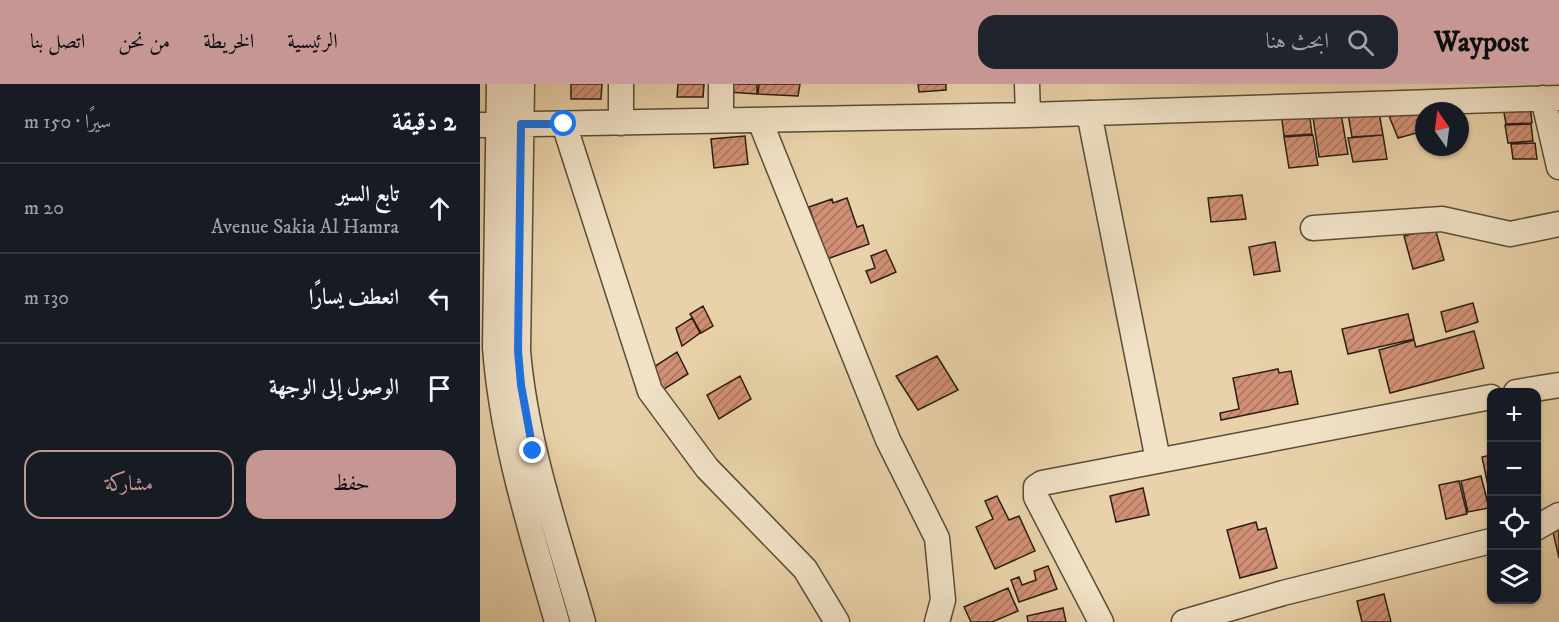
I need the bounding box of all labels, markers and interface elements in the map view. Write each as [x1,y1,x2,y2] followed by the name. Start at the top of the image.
[978,15,1398,69] search box
[1434,25,1529,60] text: Waypost
[1344,26,1377,59] icon: search
[1266,28,1329,55] text: ابحث هنا
[30,29,85,55] text: اتصل بنا
[118,29,170,55] text: من نحن
[203,29,254,55] text: الخريطة
[287,29,338,55] text: الرئيسية
[1415,102,1469,156] north arrow
[392,106,456,139] text: 2 دقيقة
[24,110,111,135] text: سيرًا · 150 m
[550,110,576,136] route start
[337,181,399,208] text: تابع السير
[423,192,456,225] icon: ahead
[24,196,64,221] text: 20 m
[211,215,399,240] text: Avenue Sakia Al Hamra
[423,282,456,315] icon: left
[309,284,399,311] text: انعطف يسارًا
[24,286,69,311] text: 130 m
[423,372,456,405] icon: arrive
[269,374,399,401] text: الوصول إلى الوجهة
[1487,388,1541,604] map controls
[1487,388,1541,442] button: +
[519,437,545,463] route end
[1487,442,1541,496] button: −
[24,450,234,519] button: مشاركة
[246,450,456,519] button: حفظ
[1487,496,1541,550] button: locate
[1487,550,1541,604] button: layers

